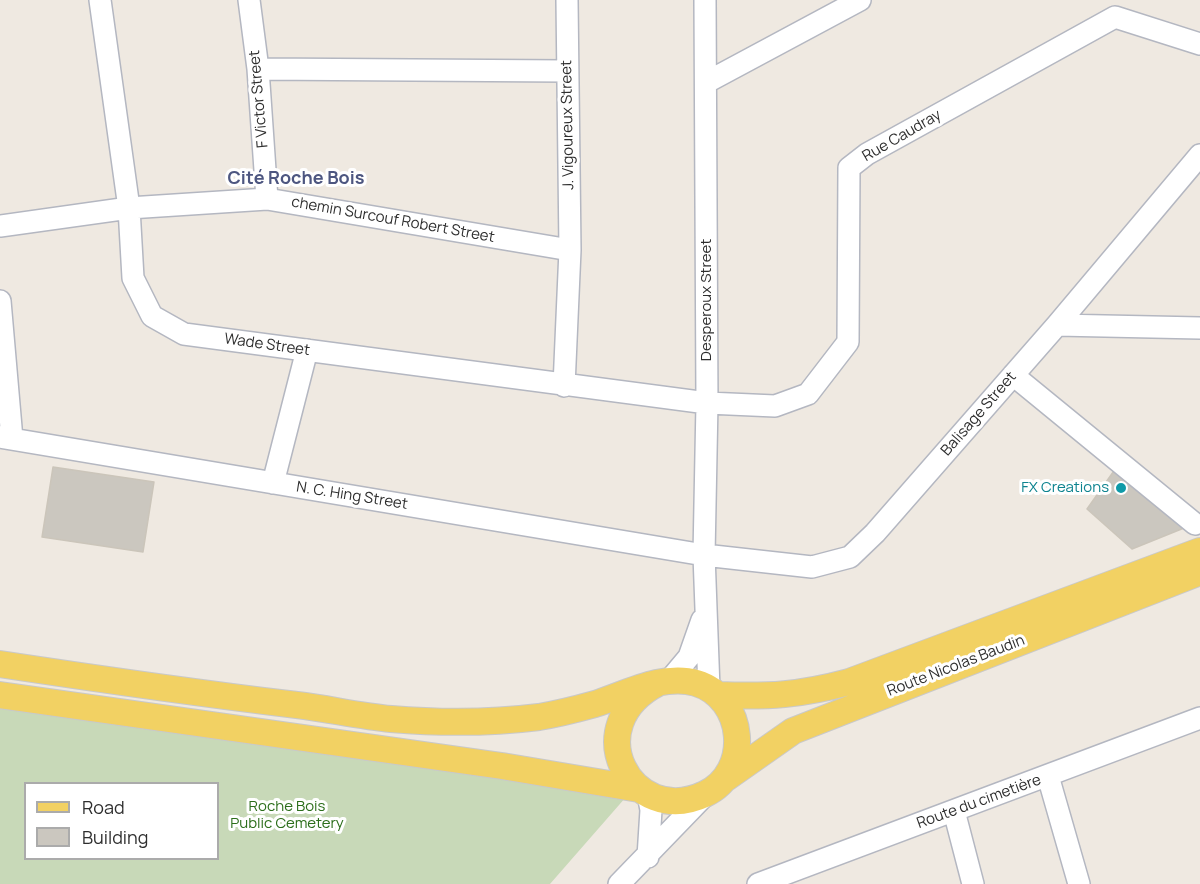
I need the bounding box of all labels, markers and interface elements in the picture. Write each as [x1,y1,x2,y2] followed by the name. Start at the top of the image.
[246,49,272,149] street label: F Victor Street
[558,60,578,190] street label: J. Vigoureux Street
[859,106,945,166] street label: Rue Caudray
[228,168,364,190] district label: Cité Roche Bois
[290,193,496,247] street label: chemin Surcouf Robert Street
[698,239,716,361] street label: Desperoux Street
[223,330,311,360] street label: Wade Street
[938,368,1020,460] street label: Balisage Street
[295,478,409,514] street label: N. C. Hing Street
[1021,479,1109,497] place label: FX Creations
[1114,481,1128,495] marker: FX Creations
[885,631,1027,701] street label: Route Nicolas Baudin
[914,771,1044,833] street label: Route du cimetière
[24,782,219,860] legend
[82,795,125,819] text: Road
[230,798,344,833] park label: Roche Bois Public Cemetery
[82,825,148,849] text: Building

